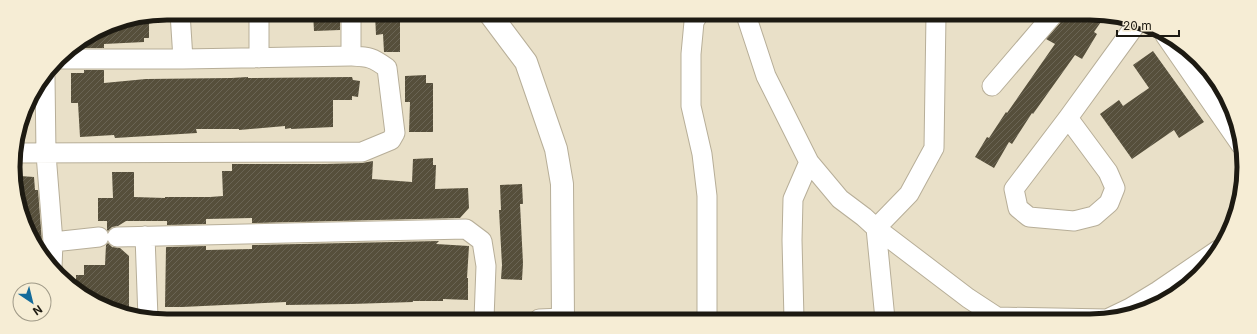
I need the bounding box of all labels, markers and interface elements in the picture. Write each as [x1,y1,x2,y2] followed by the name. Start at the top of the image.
[1117,12,1179,38] scale bar
[1123,18,1152,33] text: 20 m
[12,282,52,322] north arrow
[30,302,45,318] text: N

